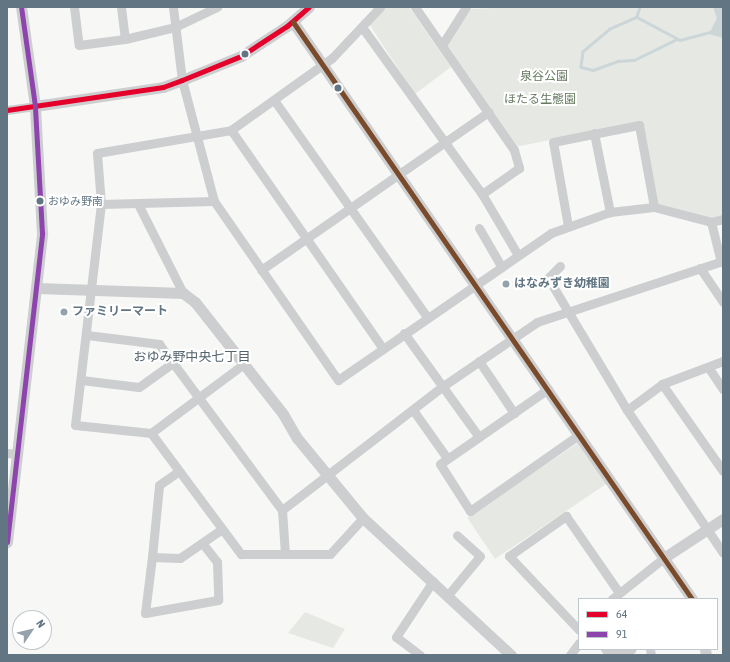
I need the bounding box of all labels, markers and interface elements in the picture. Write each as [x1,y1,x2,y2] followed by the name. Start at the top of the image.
[240,49,250,59] unlabelled marker
[520,70,568,84] park label: 泉谷公園
[333,83,343,93] unlabelled marker
[504,93,576,107] park label: ほたる生態園
[48,194,103,208] place label: おゆみ野南
[35,196,45,206] marker: おゆみ野南
[514,277,610,291] place label: はなみずき幼稚園
[501,279,511,289] marker: はなみずき幼稚園
[72,305,168,319] place label: ファミリーマート
[59,307,69,317] marker: ファミリーマート
[134,349,250,365] district label: おゆみ野中央七丁目
[578,598,718,650] legend
[616,607,627,621] text: 64
[12,610,52,650] north arrow
[34,618,48,630] text: N
[616,627,627,641] text: 91

